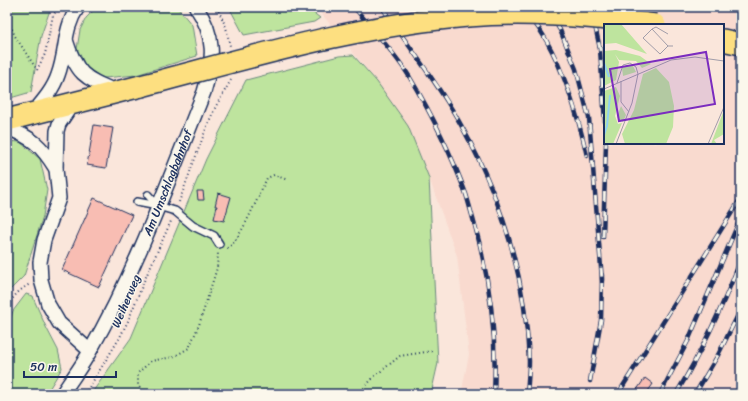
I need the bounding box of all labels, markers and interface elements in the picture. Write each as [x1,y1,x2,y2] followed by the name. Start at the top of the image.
[604,24,724,144] inset map
[136,125,200,240] street label: Am Umschlagbahnhof
[105,271,147,331] street label: Weiherweg
[24,353,116,379] scale bar
[30,356,57,378] text: 50 m

